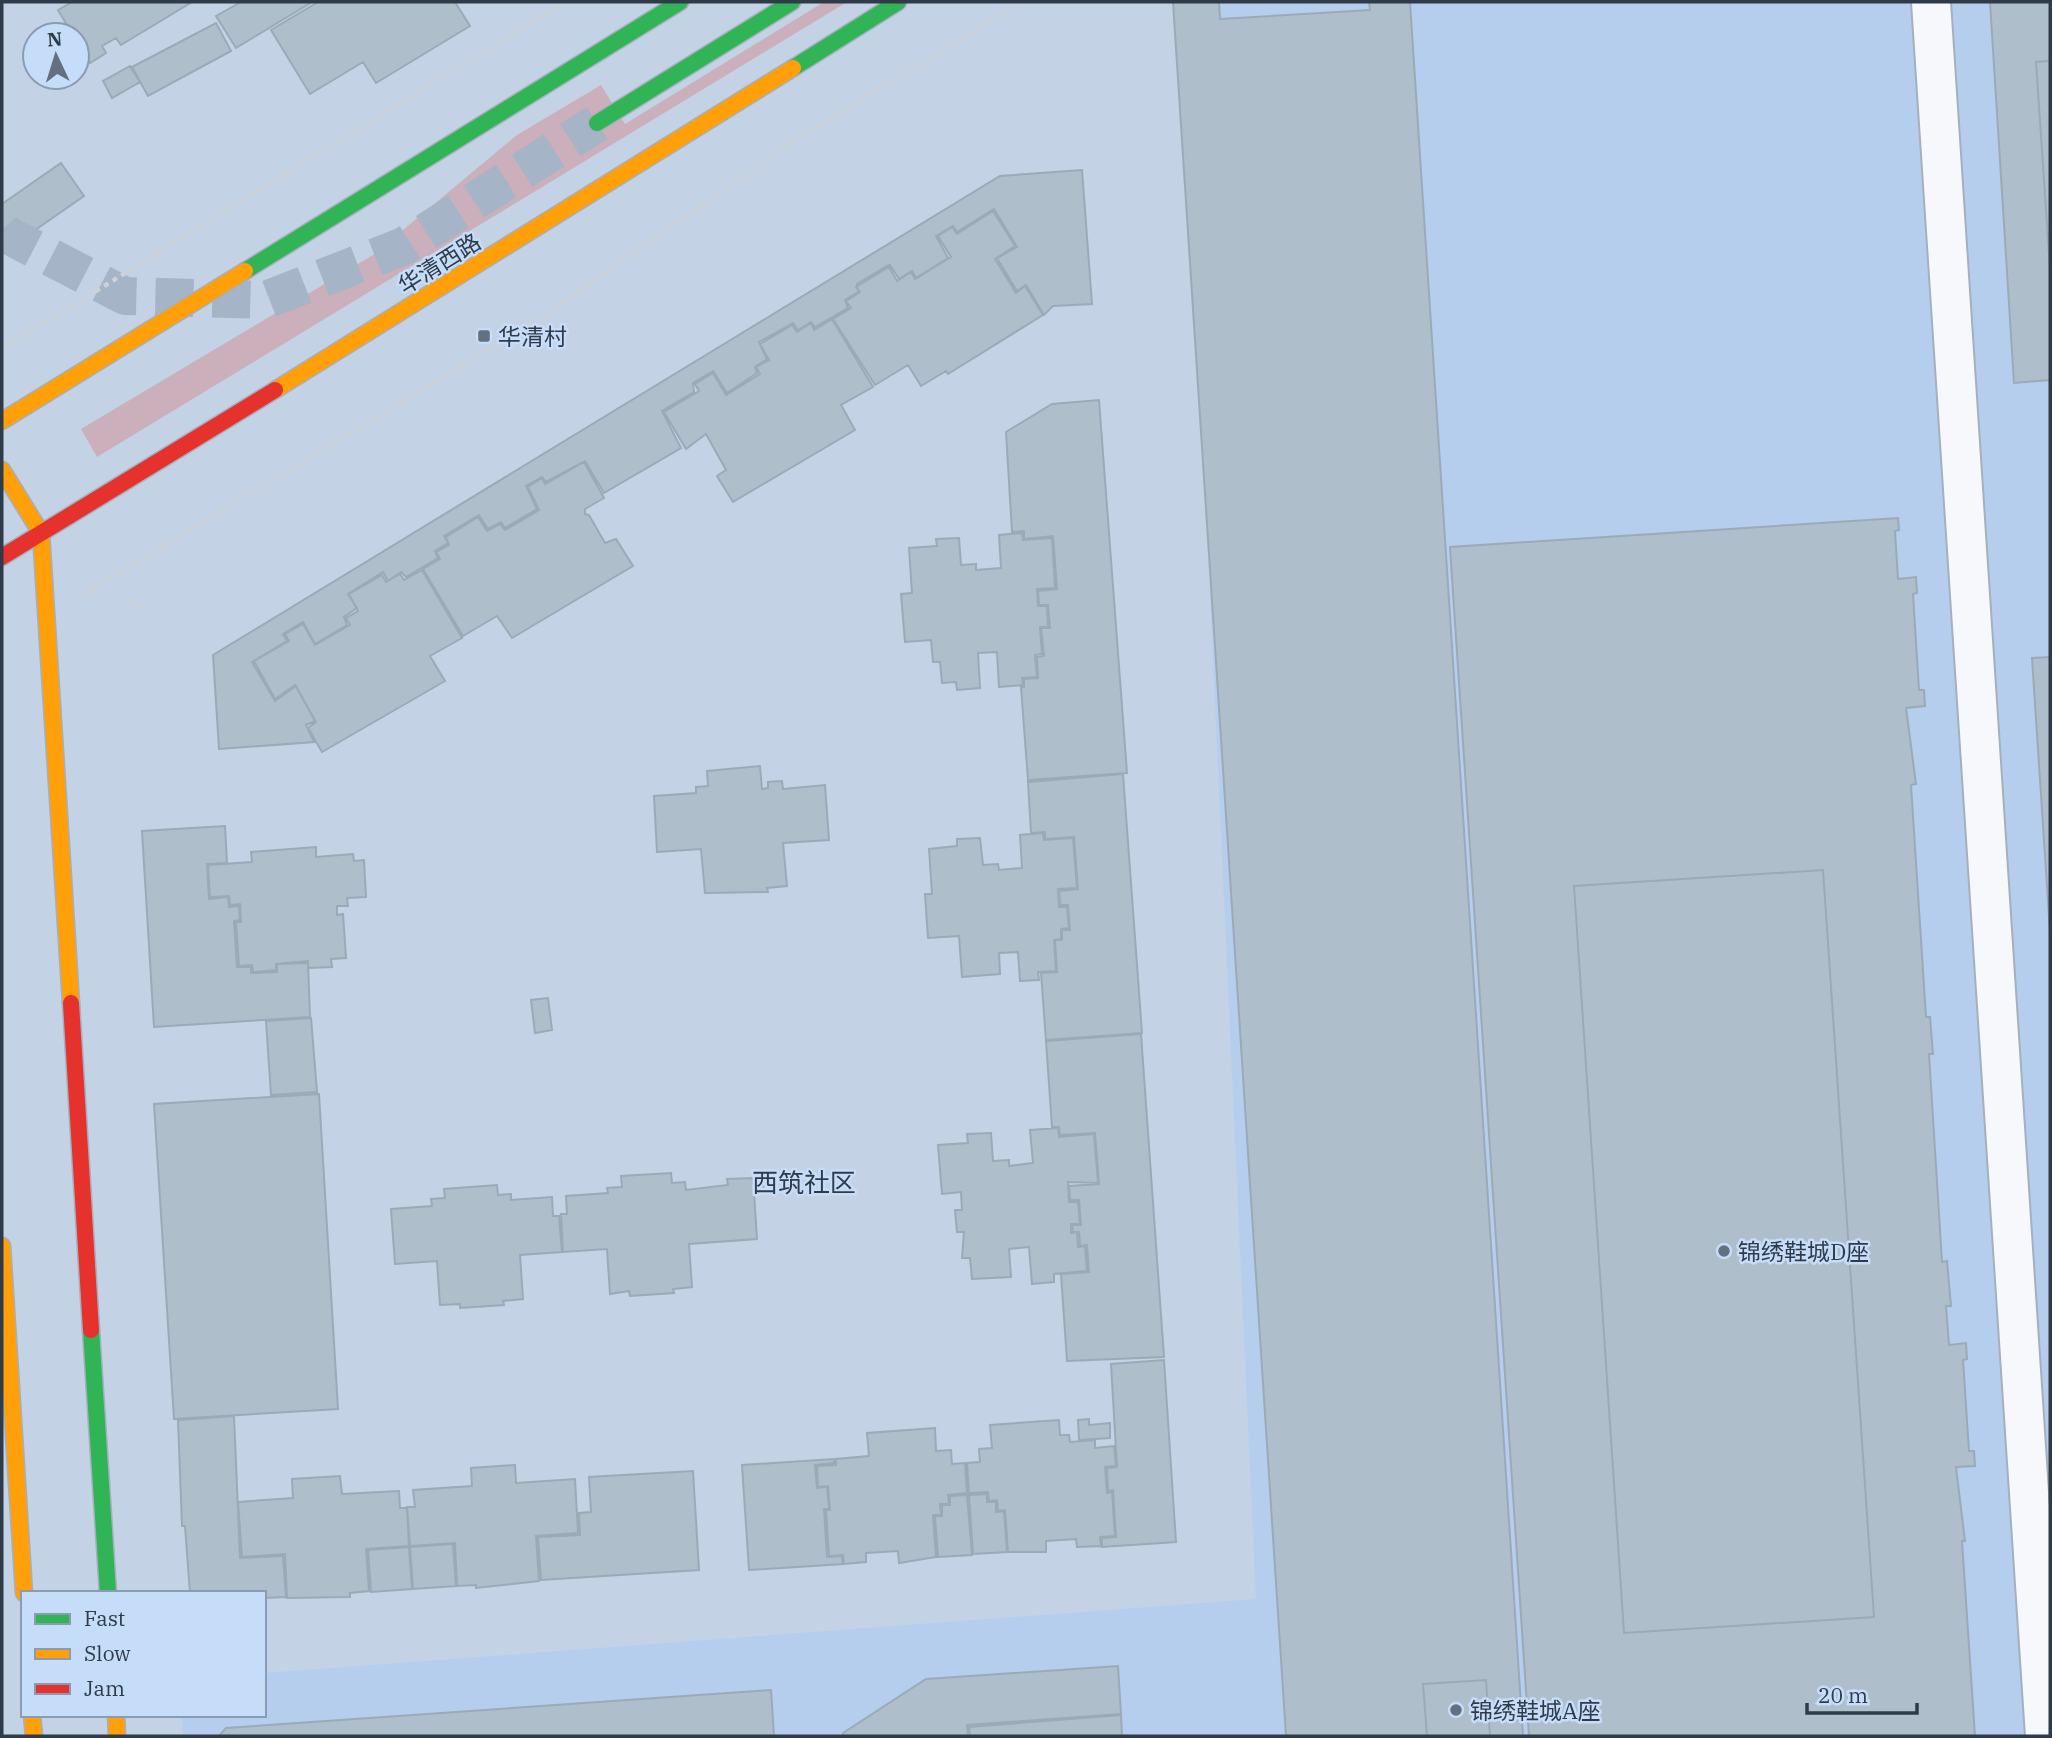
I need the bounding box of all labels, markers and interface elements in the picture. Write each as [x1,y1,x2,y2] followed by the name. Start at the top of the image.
[21,21,91,91] north arrow
[46,27,63,52] text: N
[392,226,486,300] street label: 华清西路
[498,321,567,351] place label: 华清村
[476,328,492,344] marker: 华清村
[752,1165,856,1199] district label: 西筑社区
[1738,1236,1869,1266] place label: 锦绣鞋城D座
[1716,1243,1732,1259] marker: 锦绣鞋城D座
[21,1591,266,1717] legend
[84,1604,125,1632] text: Fast
[84,1639,131,1667] text: Slow
[1807,1672,1917,1716] scale bar
[84,1674,125,1702] text: Jam
[1818,1681,1868,1709] text: 20 m
[1470,1695,1601,1725] place label: 锦绣鞋城A座
[1448,1702,1464,1718] marker: 锦绣鞋城A座

